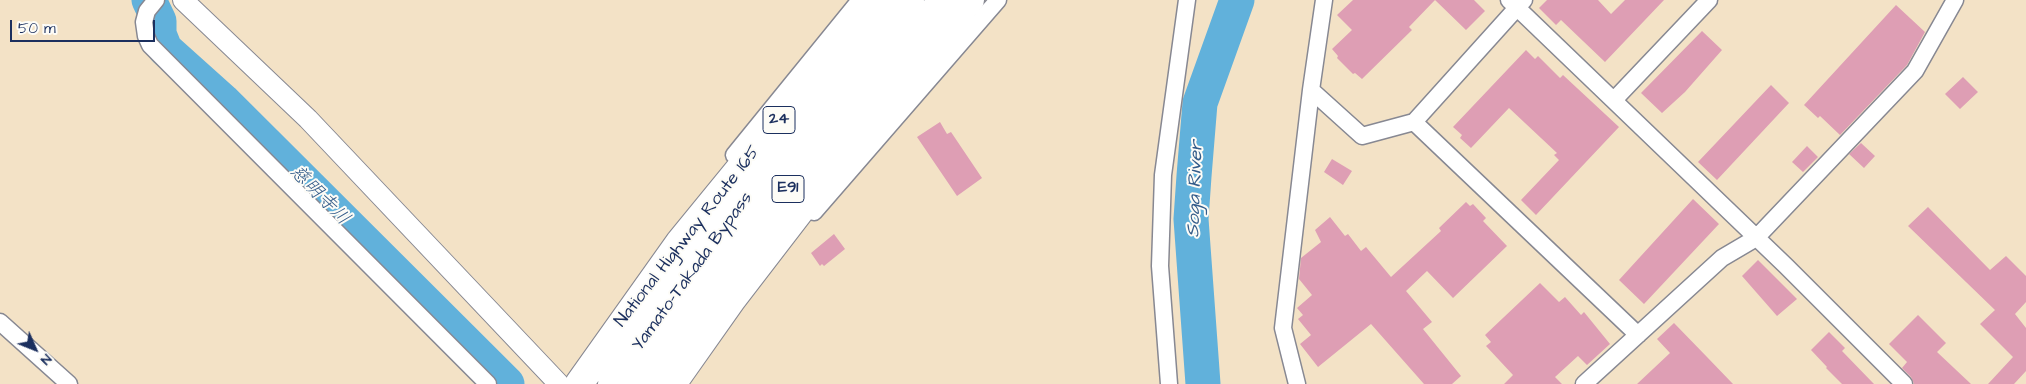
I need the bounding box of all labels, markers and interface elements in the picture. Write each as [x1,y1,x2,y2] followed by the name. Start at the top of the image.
[12,10,158,42] scale bar
[18,18,56,39] text: 50 m
[763,106,795,134] road number: 24
[1183,140,1209,238] water label: Soga River
[611,142,765,332] street label: National Highway Route 165
[284,161,354,231] water label: 慈明寺川
[772,175,804,202] road number: E91
[628,188,758,356] street label: Yamato-Takada Bypass
[10,324,60,374] north arrow
[36,349,56,370] text: N

